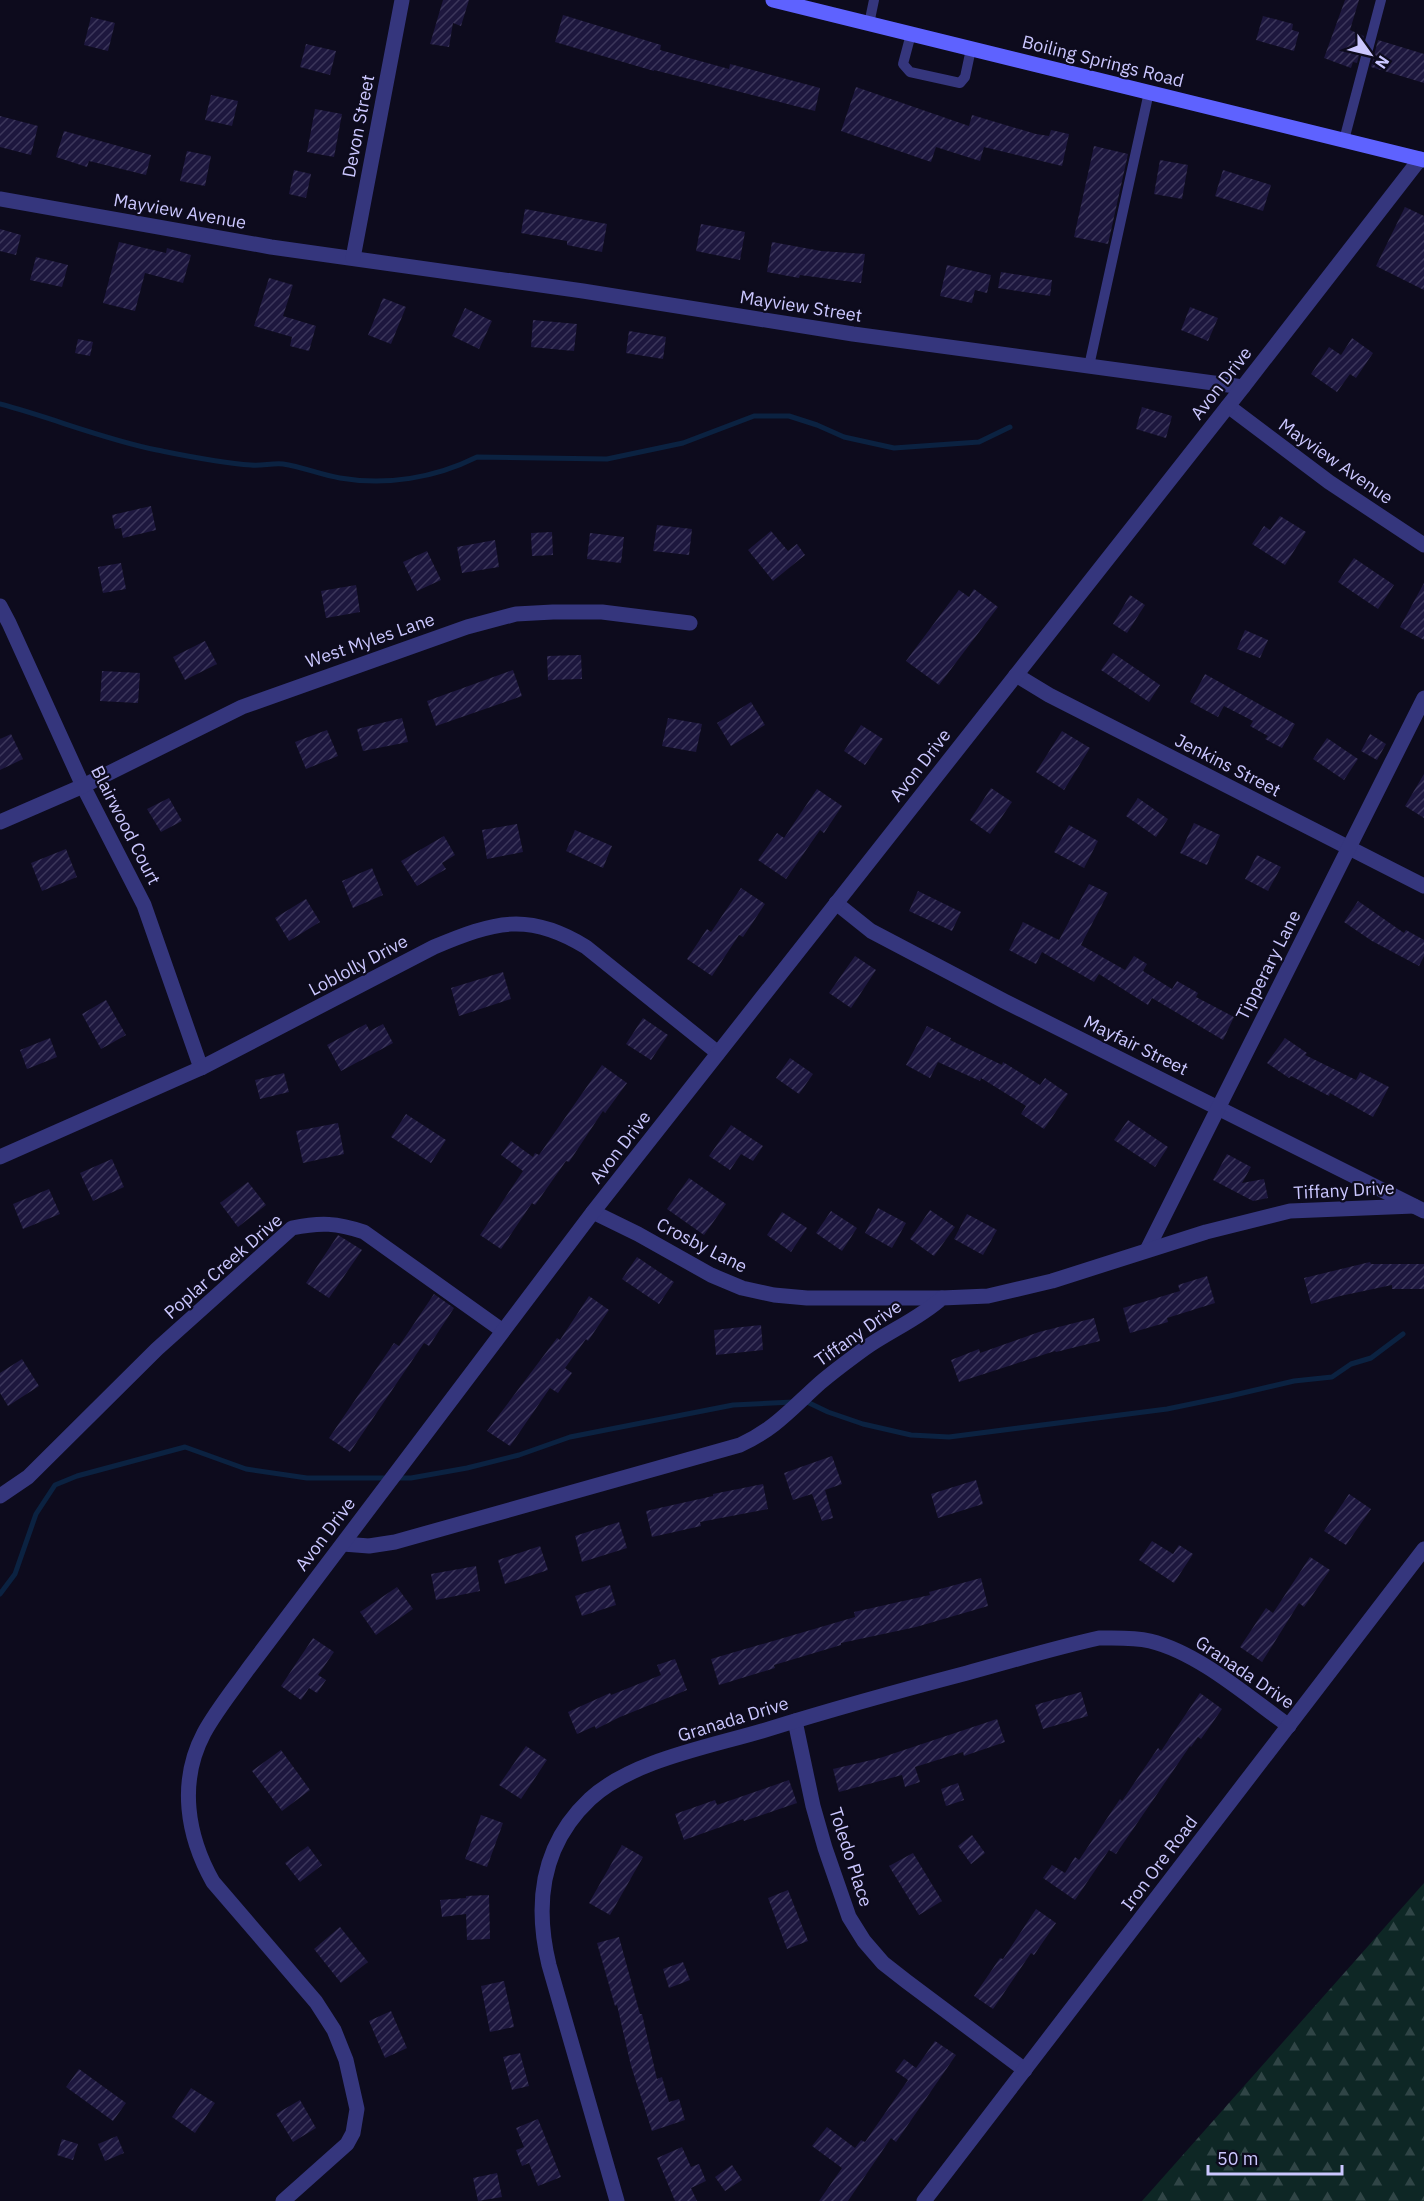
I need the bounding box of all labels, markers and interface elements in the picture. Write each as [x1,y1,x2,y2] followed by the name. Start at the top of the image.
[1340,24,1400,84] north arrow
[1020,30,1186,92] street label: Boiling Springs Road
[1371,52,1394,73] text: N
[337,73,379,179] street label: Devon Street
[112,188,248,234] street label: Mayview Avenue
[738,285,864,327] street label: Mayview Street
[1185,342,1257,424] street label: Avon Drive
[1274,413,1398,509] street label: Mayview Avenue
[302,607,438,673] street label: West Myles Lane
[884,724,956,806] street label: Avon Drive
[1171,728,1285,802] street label: Jenkins Street
[86,762,166,888] street label: Blairwood Court
[1230,906,1306,1024] street label: Tipperary Lane
[305,929,412,1001] street label: Loblolly Drive
[1080,1010,1192,1080] street label: Mayfair Street
[584,1106,656,1188] street label: Avon Drive
[1293,1176,1395,1204] street label: Tiffany Drive
[159,1208,287,1324] street label: Poplar Creek Drive
[653,1212,751,1278] street label: Crosby Lane
[810,1295,906,1371] street label: Tiffany Drive
[290,1493,360,1575] street label: Avon Drive
[1191,1630,1299,1714] street label: Granada Drive
[675,1691,791,1747] street label: Granada Drive
[824,1804,878,1910] street label: Toledo Place
[1116,1811,1202,1915] street label: Iron Ore Road
[1208,2138,1342,2176] scale bar
[1217,2147,1259,2170] text: 50 m

